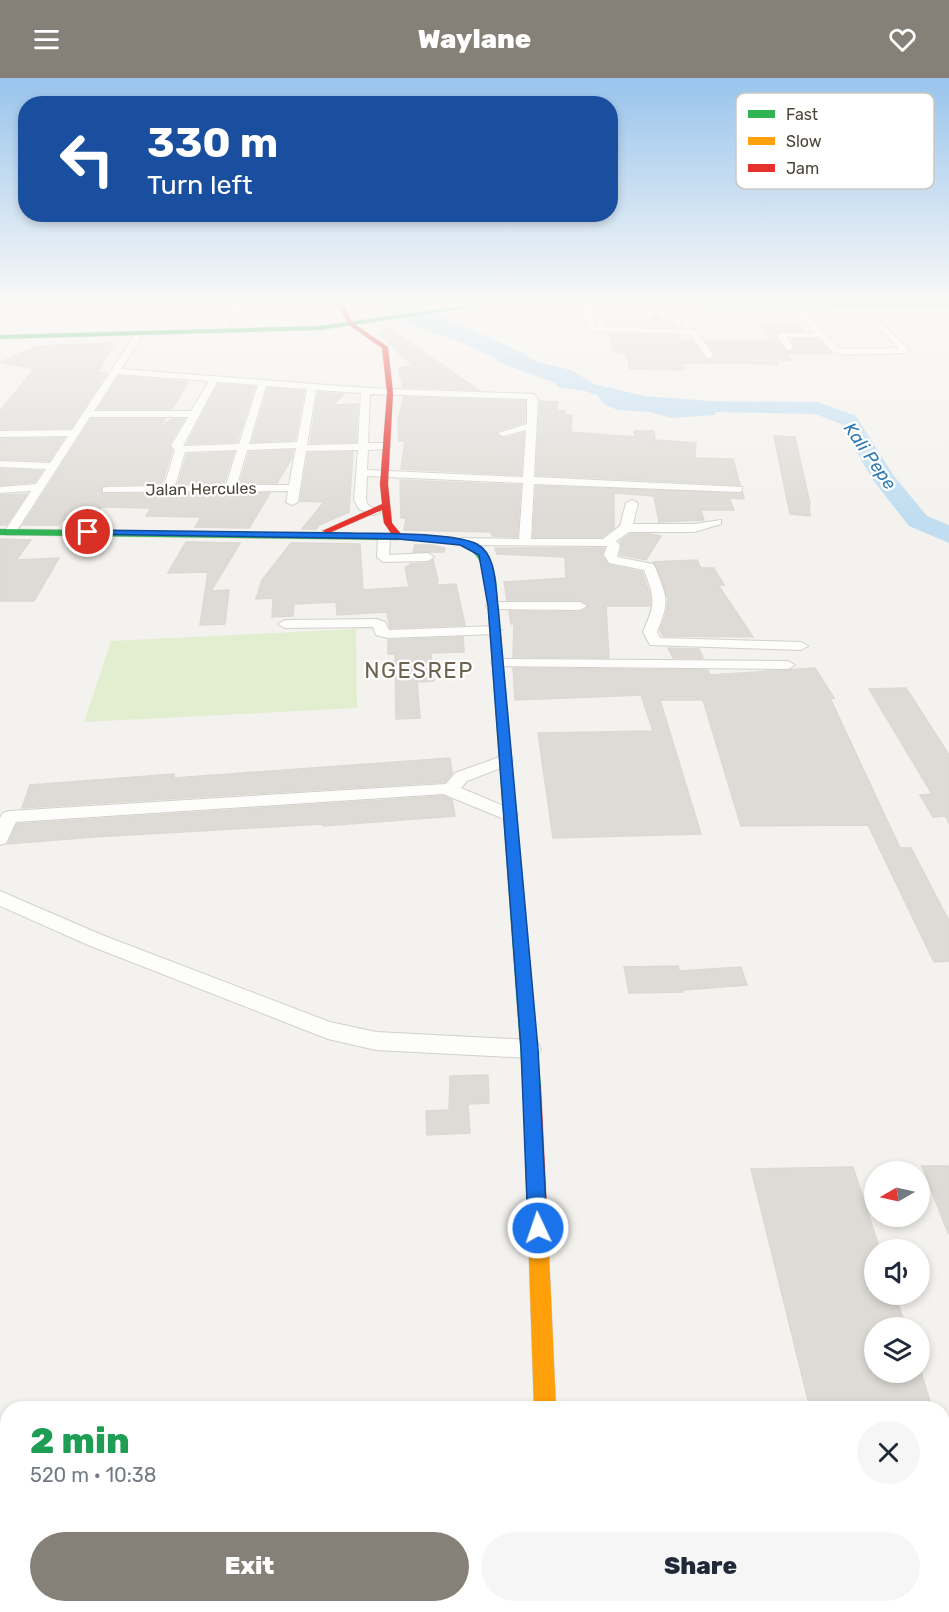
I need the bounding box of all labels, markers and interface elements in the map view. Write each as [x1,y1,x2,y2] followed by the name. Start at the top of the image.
[30,23,63,56] icon: menu
[418,23,531,55] text: Waylane
[886,23,919,56] icon: heart
[736,93,934,189] legend
[786,105,818,124] text: Fast
[147,118,278,168] text: 330 m
[48,120,126,198] icon: left
[786,132,822,151] text: Slow
[786,159,819,178] text: Jam
[147,169,252,201] text: Turn left
[839,418,901,494] water label: Kali Pepe
[145,479,257,499] street label: Jalan Hercules
[62,506,113,557] pin
[71,515,104,548] icon: arrive
[364,657,474,684] district label: NGESREP
[864,1161,930,1227] north arrow
[864,1161,930,1383] map controls
[506,1196,570,1260] position arrow
[864,1239,930,1305] button: sound
[864,1317,930,1383] button: layers
[30,1419,130,1462] text: 2 min
[857,1421,920,1484] button: close
[30,1463,157,1487] text: 520 m · 10:38
[30,1532,469,1601] button: Exit
[481,1532,920,1601] button: Share

